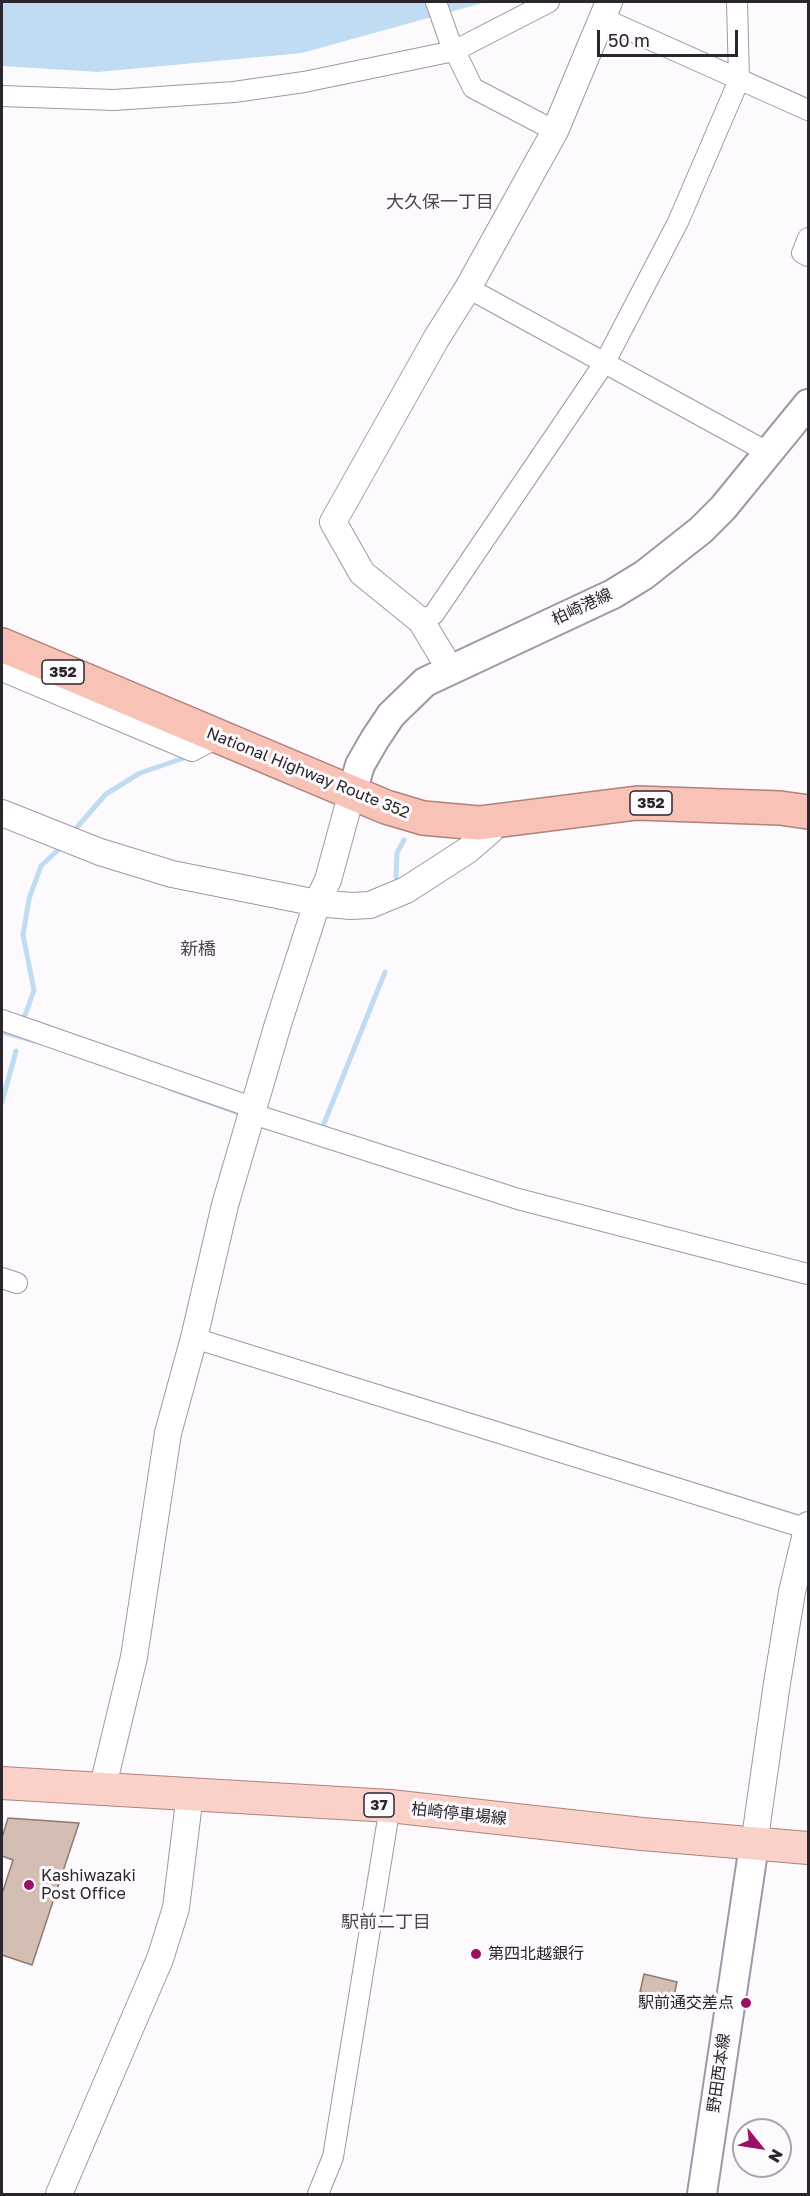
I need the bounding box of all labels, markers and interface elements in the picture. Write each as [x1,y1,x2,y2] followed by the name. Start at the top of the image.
[600,18,741,56] scale bar
[608,29,650,51] text: 50 m
[386,191,494,213] district label: 大久保一丁目
[549,585,615,629] street label: 柏崎港線
[42,660,84,684] road number: 352
[204,723,412,823] street label: National Highway Route 352
[630,791,672,815] road number: 352
[180,938,216,960] district label: 新橋
[364,1793,394,1817] road number: 37
[410,1799,508,1829] street label: 柏崎停車場線
[41,1866,136,1904] place label: Kashiwazaki Post Office
[22,1878,36,1892] marker: Kashiwazaki Post Office
[341,1911,431,1933] district label: 駅前二丁目
[488,1944,584,1964] place label: 第四北越銀行
[469,1947,483,1961] marker: 第四北越銀行
[638,1993,734,2013] place label: 駅前通交差点
[739,1996,753,2010] marker: 駅前通交差点
[704,2032,734,2114] street label: 野田西本線
[732,2118,792,2178] north arrow
[764,2146,788,2166] text: N

